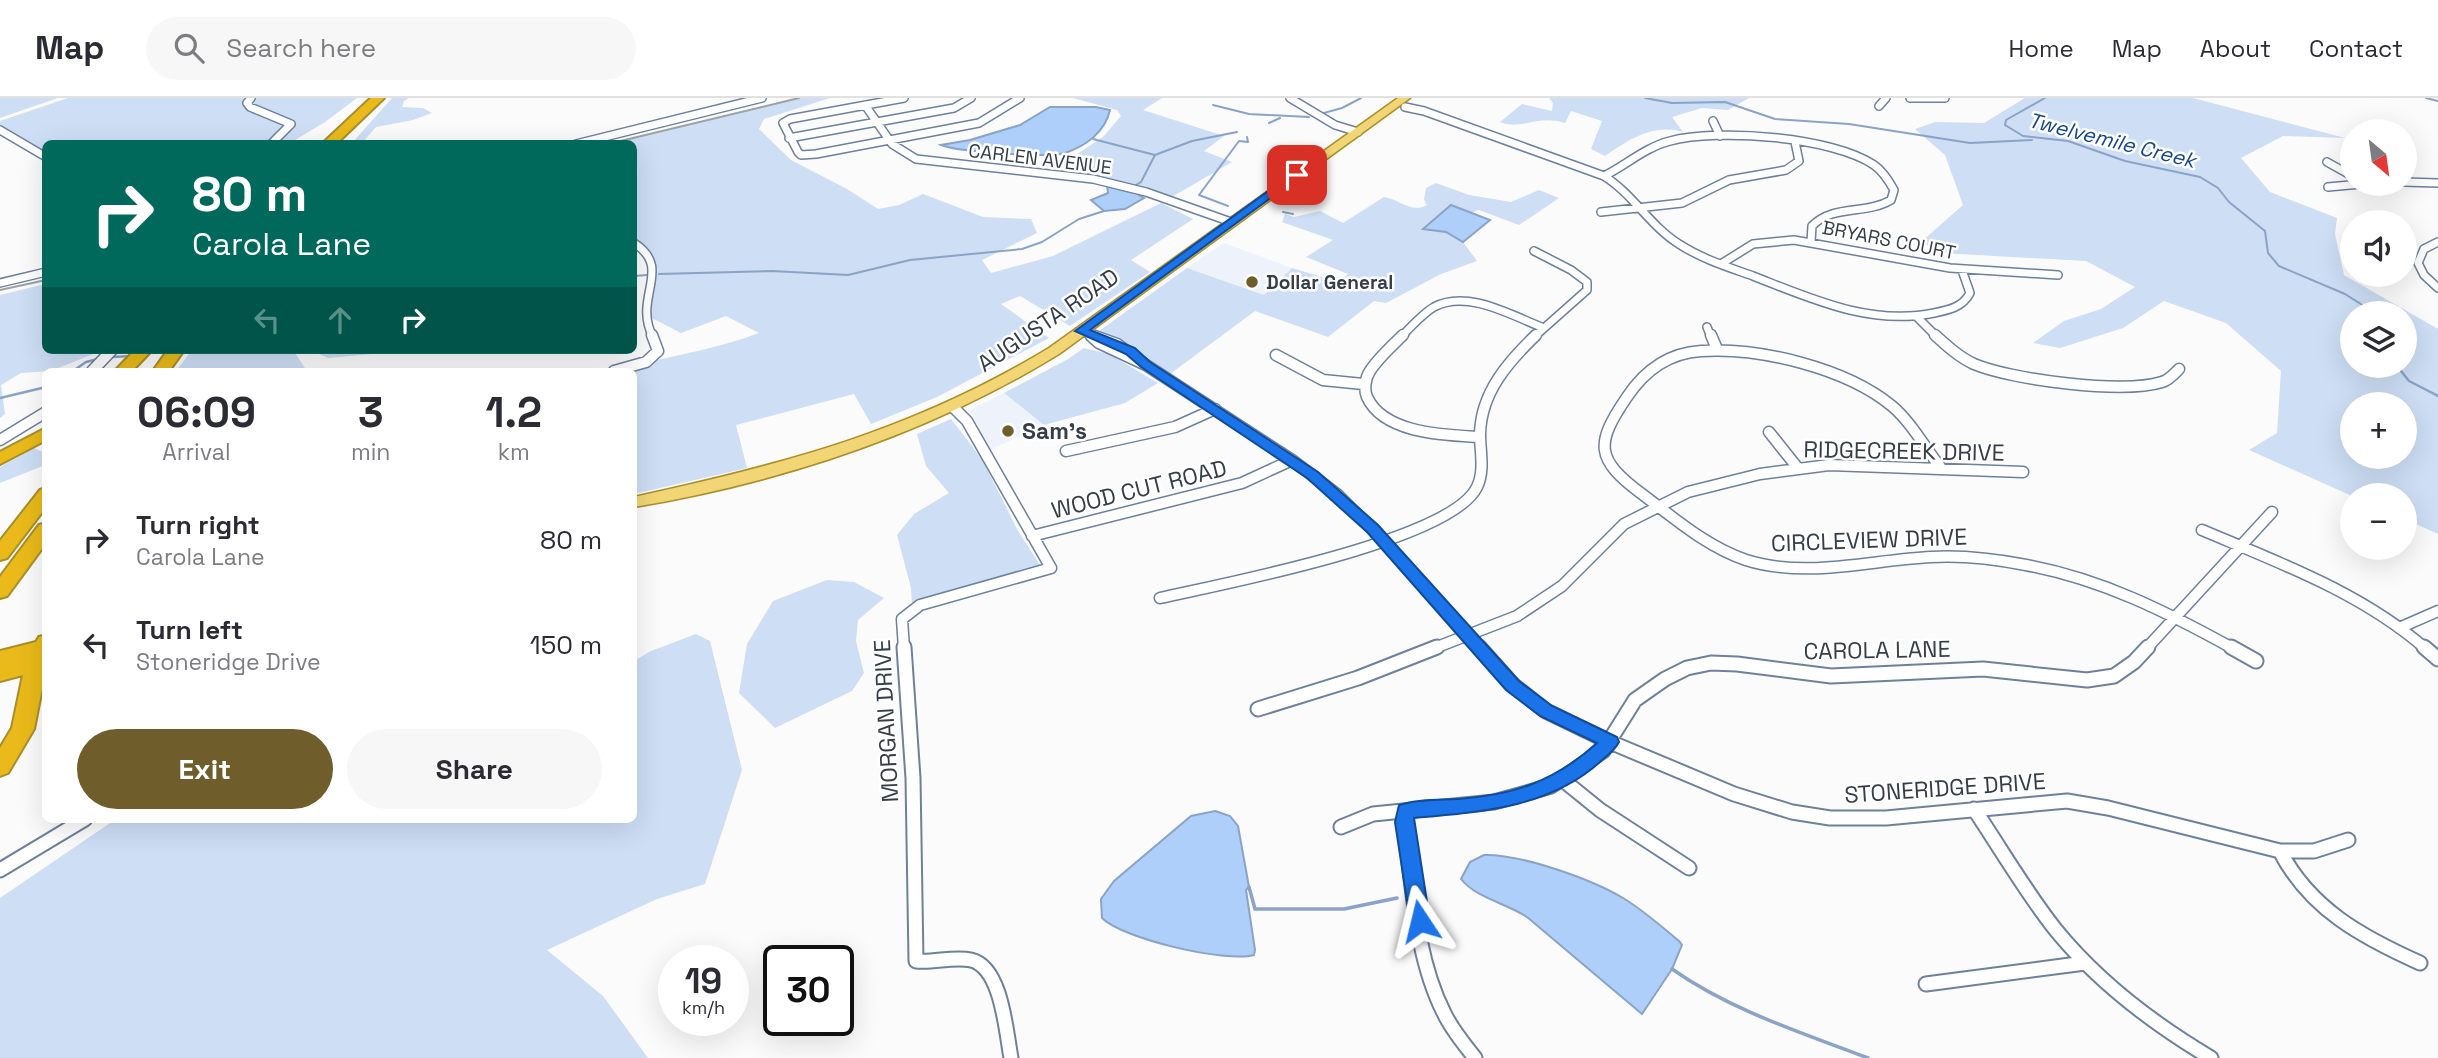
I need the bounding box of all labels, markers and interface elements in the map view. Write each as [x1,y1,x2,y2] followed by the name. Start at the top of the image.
[146,17,636,80] search box
[35,27,104,69] text: Map
[170,29,208,67] icon: search
[226,31,376,65] text: Search here
[2008,33,2074,64] text: Home
[2112,33,2162,64] text: Map
[2200,33,2271,64] text: About
[2309,33,2403,64] text: Contact
[2025,106,2201,175] water label: Twelvemile Creek
[2340,119,2417,196] north arrow
[2340,119,2417,560] map controls
[967,138,1113,180] street label: CARLEN AVENUE
[1267,145,1327,205] pin
[1278,156,1316,194] icon: arrive
[192,163,307,225] text: 80 m
[77,168,168,259] icon: right
[2340,210,2417,287] button: sound
[1820,215,1958,265] street label: BRYARS COURT
[192,224,371,264] text: Carola Lane
[971,262,1125,378] street label: AUGUSTA ROAD
[1266,270,1393,295] place label: Dollar General
[1244,274,1260,290] marker: Dollar General
[248,301,286,339] icon: left
[321,301,359,339] icon: ahead
[394,301,432,339] icon: right
[2340,301,2417,378] button: layers
[137,386,256,439] text: 06:09
[358,386,383,439] text: 3
[485,386,542,439] text: 1.2
[2340,392,2417,469] button: +
[1022,416,1087,446] place label: Sam's
[1000,423,1016,439] marker: Sam's
[1803,434,2005,468] street label: RIDGECREEK DRIVE
[162,437,231,467] text: Arrival
[351,437,390,467] text: min
[498,437,530,467] text: km
[1048,453,1230,525] street label: WOOD CUT ROAD
[2340,483,2417,560] button: −
[136,508,260,542] text: Turn right
[77,521,115,559] icon: right
[1770,522,1968,558] street label: CIRCLEVIEW DRIVE
[540,523,602,557] text: 80 m
[136,542,265,572] text: Carola Lane
[136,613,243,647] text: Turn left
[77,626,115,664] icon: left
[530,628,602,662] text: 150 m
[1803,634,1951,666] street label: CAROLA LANE
[867,639,905,803] street label: MORGAN DRIVE
[136,647,321,677] text: Stoneridge Drive
[77,729,333,809] button: Exit
[347,729,602,809] button: Share
[1843,766,2047,810] street label: STONERIDGE DRIVE
[1383,884,1457,958] position arrow
[763,945,854,1036] speed limit sign: 30
[685,959,722,1003] text: 19
[682,996,725,1019] text: km/h

